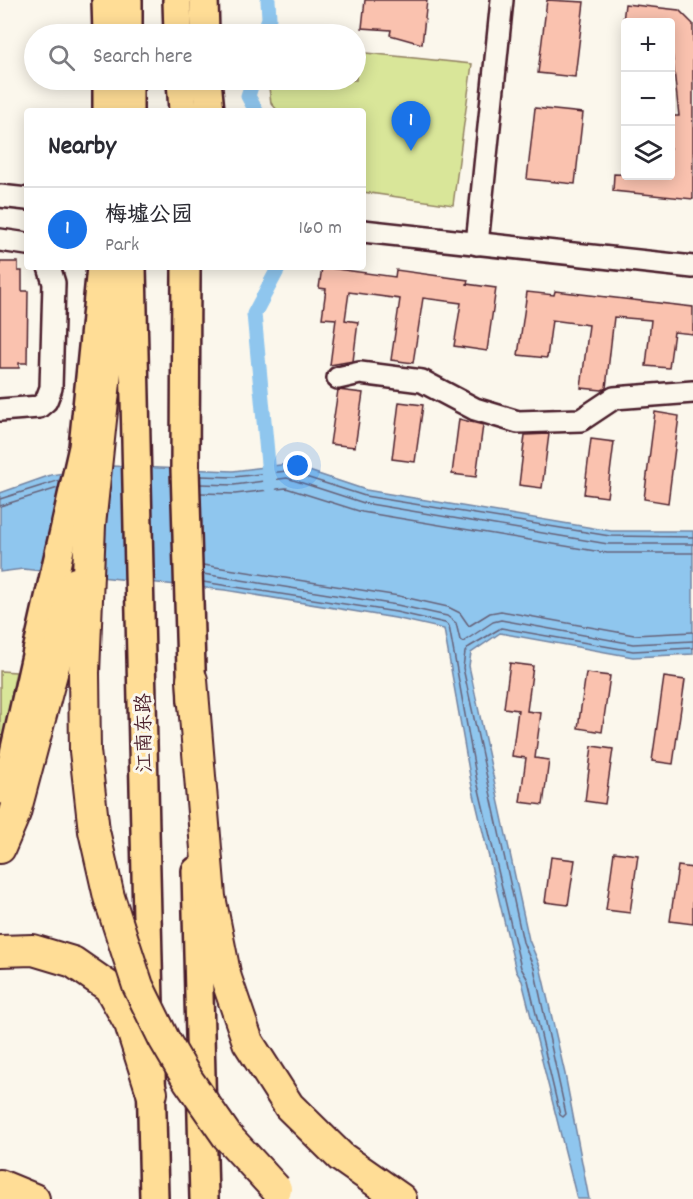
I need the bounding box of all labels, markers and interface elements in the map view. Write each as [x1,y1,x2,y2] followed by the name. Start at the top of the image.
[621,18,675,180] map controls
[621,18,675,72] button: +
[24,24,366,90] search box
[45,41,78,74] icon: search
[93,42,192,73] text: Search here
[621,72,675,126] button: −
[392,102,430,151] pin: 1
[621,126,675,180] button: layers
[48,129,116,166] text: Nearby
[105,201,193,232] text: 梅墟公园
[65,215,70,243] text: 1
[299,215,342,243] text: 160 m
[105,232,139,260] text: Park
[283,451,312,480] your location
[131,692,161,773] street label: 江南东路

